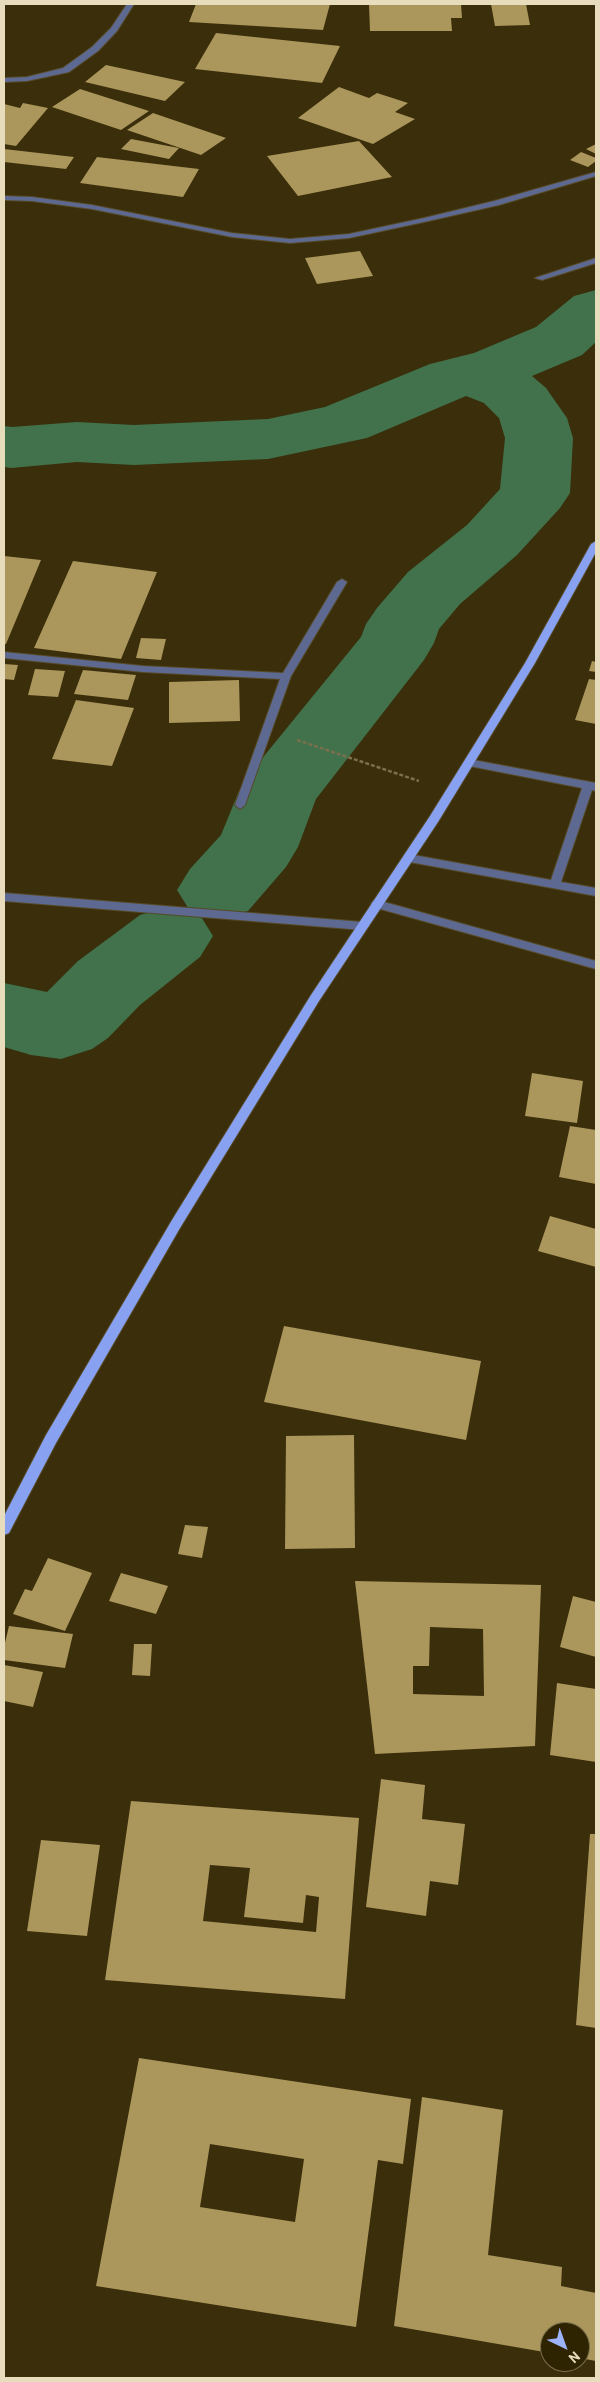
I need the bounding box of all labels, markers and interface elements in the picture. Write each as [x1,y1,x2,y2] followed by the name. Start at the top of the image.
[540,2322,590,2372] north arrow
[566,2348,584,2367] text: N

